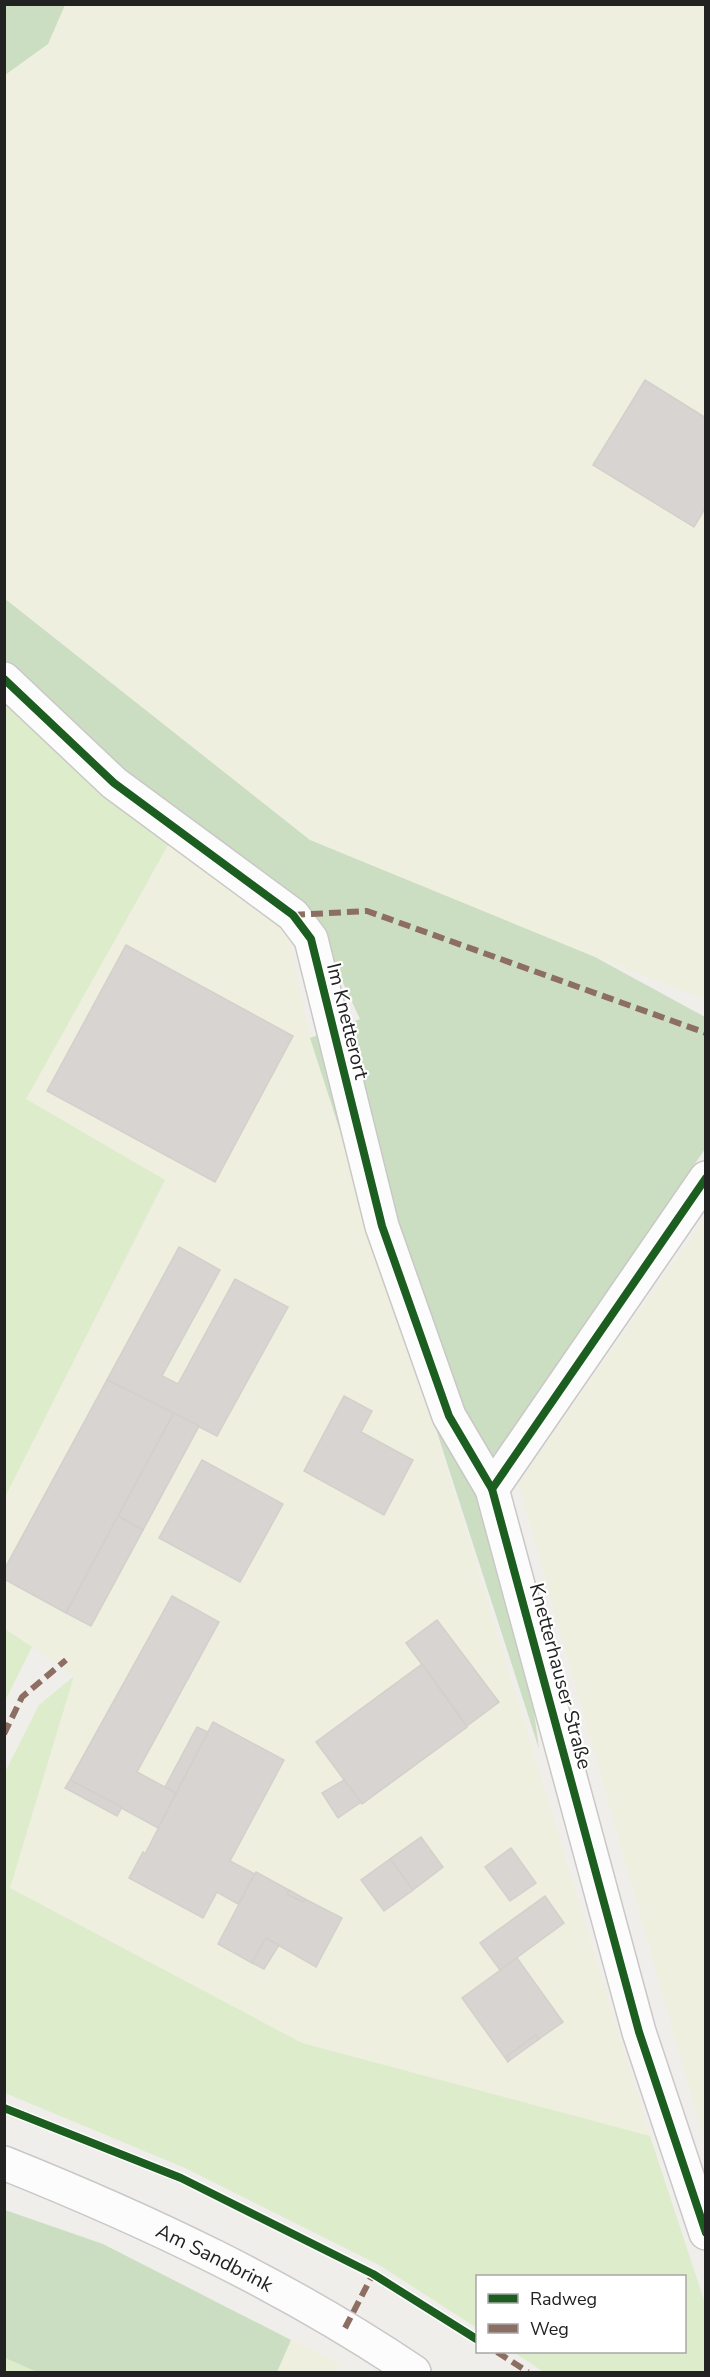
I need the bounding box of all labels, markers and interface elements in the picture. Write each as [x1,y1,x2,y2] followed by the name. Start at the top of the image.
[320,960,375,1083] street label: Im Knetterort
[523,1580,598,1772] street label: Knetterhauser Straße
[152,2217,279,2299] street label: Am Sandbrink
[476,2275,686,2353] legend
[530,2287,597,2311] text: Radweg
[530,2317,569,2341] text: Weg

